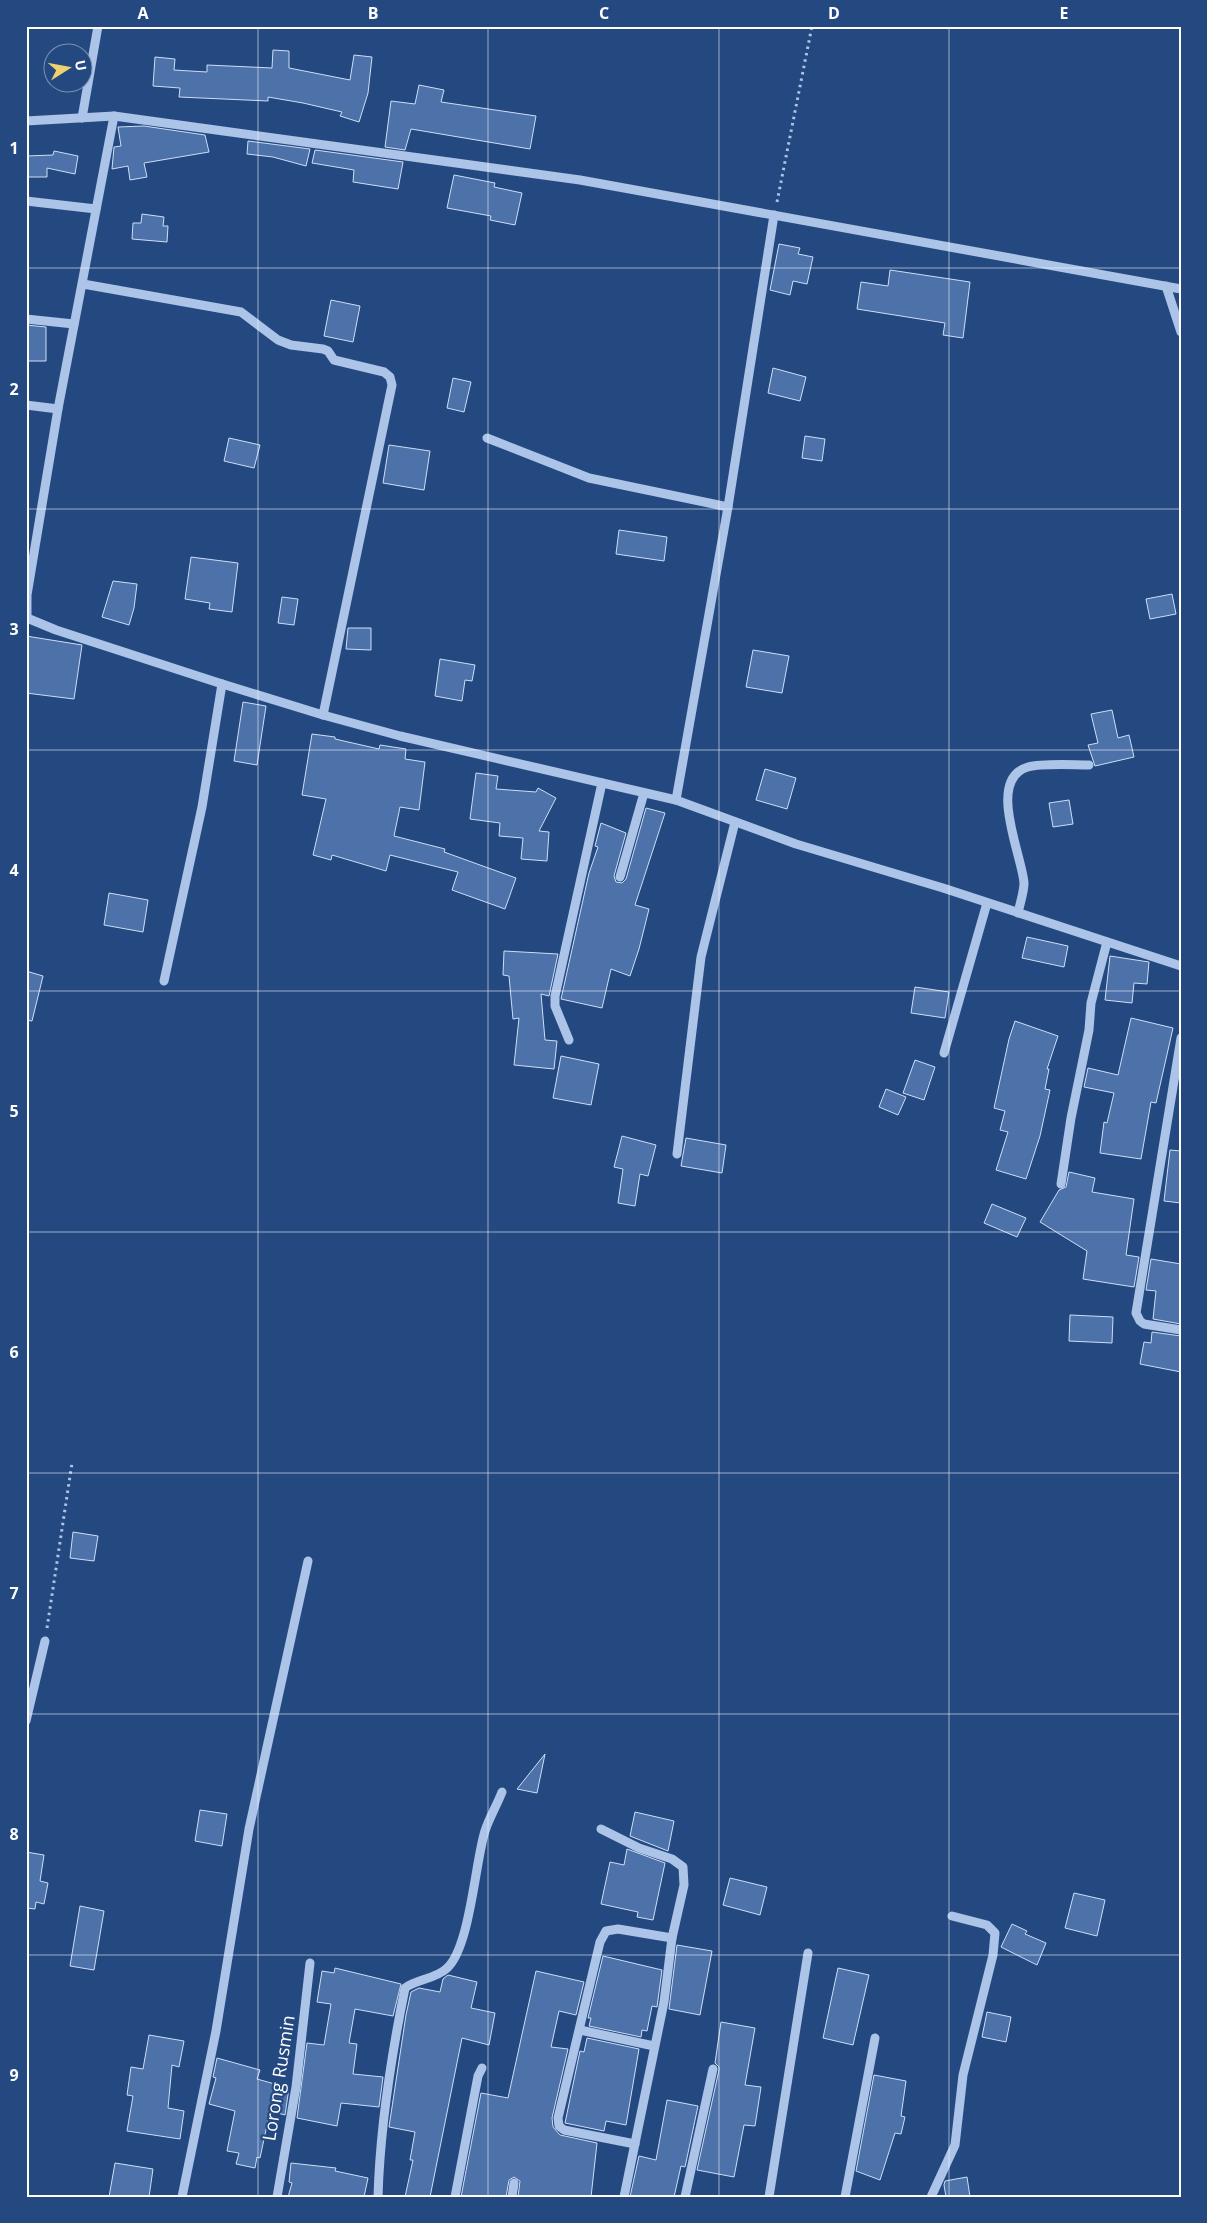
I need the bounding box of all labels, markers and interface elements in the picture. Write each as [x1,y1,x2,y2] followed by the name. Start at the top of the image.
[137,2,149,24] text: A
[368,2,378,24] text: B
[599,2,609,24] text: C
[828,2,840,24] text: D
[1060,2,1069,24] text: E
[42,42,92,92] north arrow
[71,58,92,72] text: U
[9,137,19,159] text: 1
[9,378,19,400] text: 2
[9,618,19,640] text: 3
[9,859,19,881] text: 4
[9,1100,19,1122] text: 5
[9,1341,19,1363] text: 6
[9,1582,19,1604] text: 7
[9,1823,19,1845] text: 8
[256,2013,300,2143] street label: Lorong Rusmin
[9,2064,19,2086] text: 9

